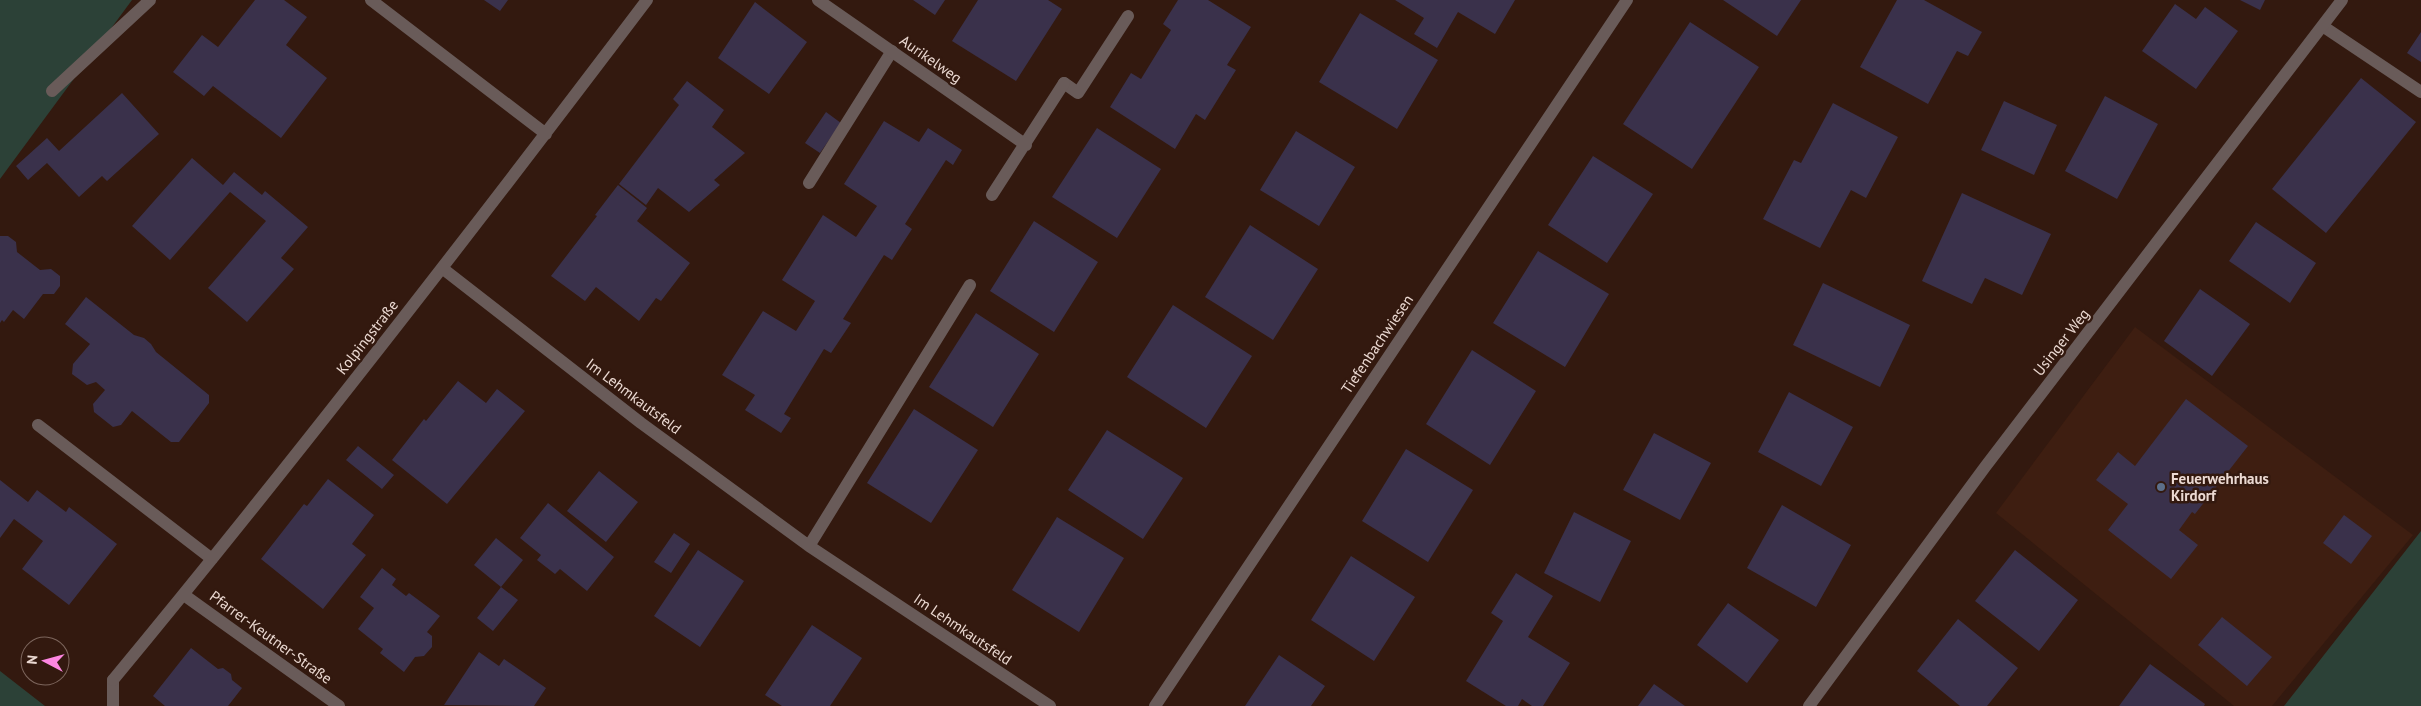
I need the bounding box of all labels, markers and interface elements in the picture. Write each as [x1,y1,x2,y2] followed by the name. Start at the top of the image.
[896,31,966,87] street label: Aurikelweg
[1337,291,1417,397] street label: Tiefenbachwiesen
[332,296,402,378] street label: Kolpingstraße
[2029,305,2093,379] street label: Usinger Weg
[583,354,685,438] street label: Im Lehmkautsfeld
[2171,469,2269,505] place label: Feuerwehrhaus Kirdorf
[2155,481,2167,493] marker: Feuerwehrhaus Kirdorf
[206,586,336,688] street label: Pfarrer-Keutner-Straße
[910,589,1016,669] street label: Im Lehmkautsfeld
[20,636,70,686] north arrow
[23,654,42,665] text: N

